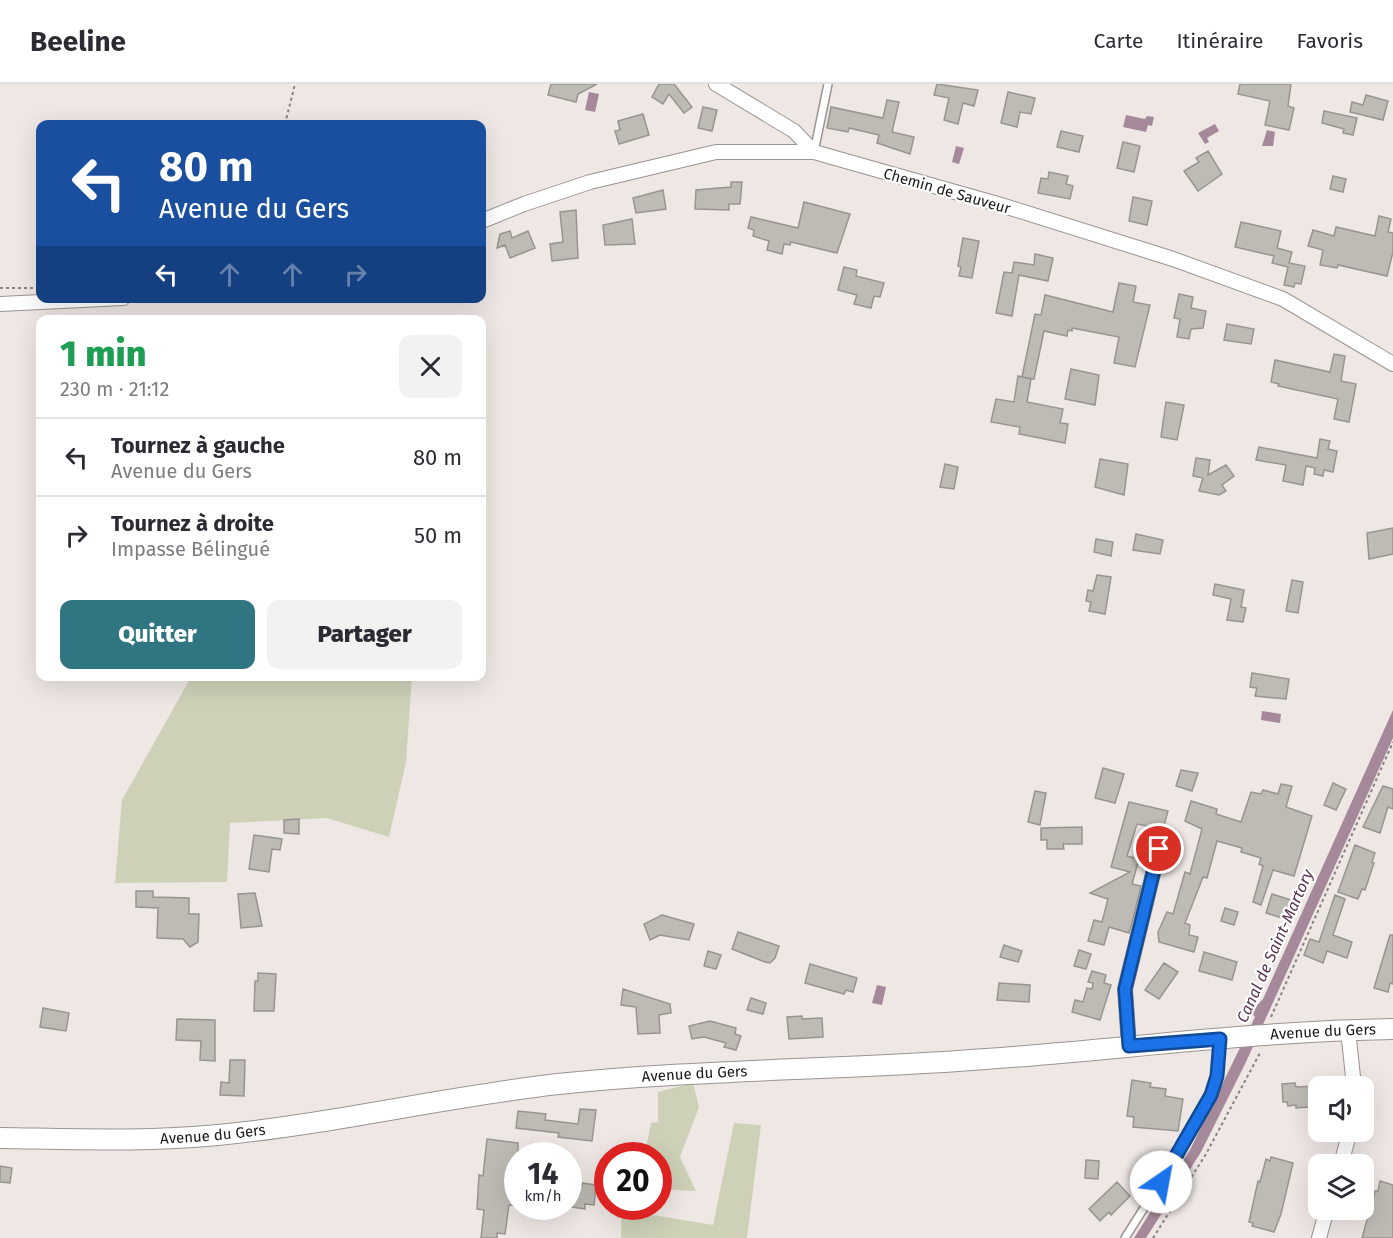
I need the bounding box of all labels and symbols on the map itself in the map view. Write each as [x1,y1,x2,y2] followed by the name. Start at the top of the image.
[881,164,1013,218] street label: Chemin de Sauveur
[1133,823,1184,874] pin
[1233,865,1318,1025] water label: Canal de Saint-Martory
[1270,1020,1376,1044] street label: Avenue du Gers
[641,1062,748,1086] street label: Avenue du Gers
[160,1121,267,1148] street label: Avenue du Gers
[594,1142,672,1220] speed limit sign: 20
[1129,1150,1193,1214] position arrow

